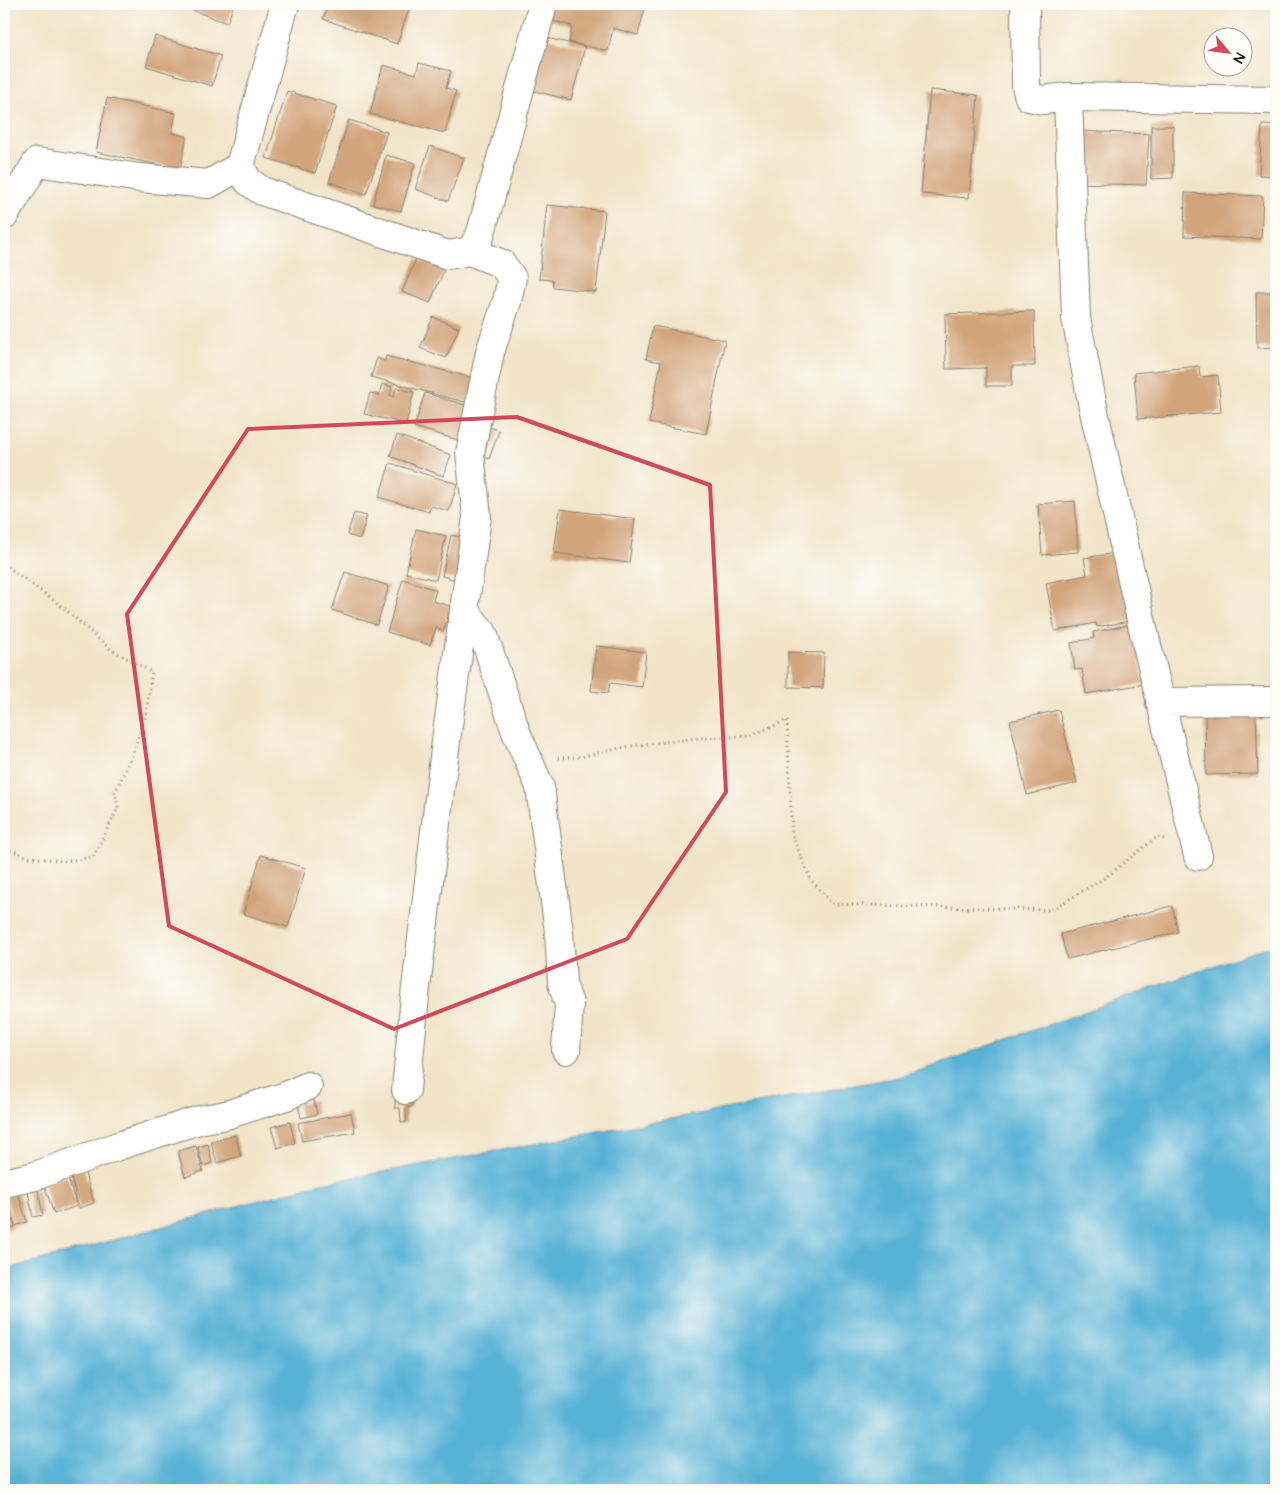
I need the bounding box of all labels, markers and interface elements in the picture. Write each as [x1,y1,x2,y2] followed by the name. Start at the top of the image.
[1202,28,1252,78] north arrow
[1228,49,1249,67] text: N

